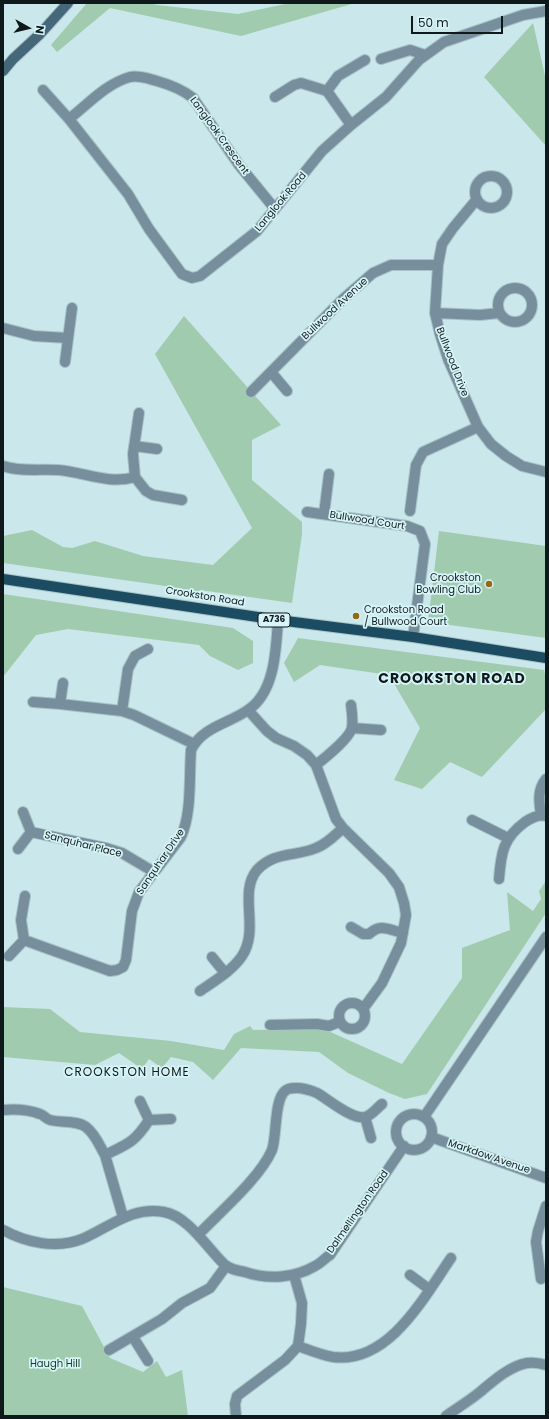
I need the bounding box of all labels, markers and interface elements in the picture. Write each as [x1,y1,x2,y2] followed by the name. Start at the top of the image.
[8,8,48,48] north arrow
[413,8,505,34] scale bar
[418,14,449,31] text: 50 m
[31,24,48,35] text: N
[187,95,251,177] street label: Langlook Crescent
[253,170,309,234] street label: Langlook Road
[300,275,370,343] street label: Bullwood Avenue
[433,326,471,398] street label: Bullwood Drive
[329,509,405,533] street label: Bullwood Court
[416,572,481,596] place label: Crookston Bowling Club
[484,579,494,589] marker: Crookston Bowling Club
[165,585,245,609] street label: Crookston Road
[364,604,447,628] place label: Crookston Road / Bullwood Court
[351,611,361,621] marker: Crookston Road / Bullwood Court
[258,613,290,627] road number: A736
[378,671,526,687] district label: CROOKSTON ROAD
[135,827,187,897] street label: Sanquhar Drive
[43,830,123,860] street label: Sanquhar Place
[64,1066,190,1080] district label: CROOKSTON HOME
[446,1137,532,1177] street label: Markdow Avenue
[325,1168,391,1256] street label: Dalmellington Road
[30,1358,80,1370] park label: Haugh Hill

